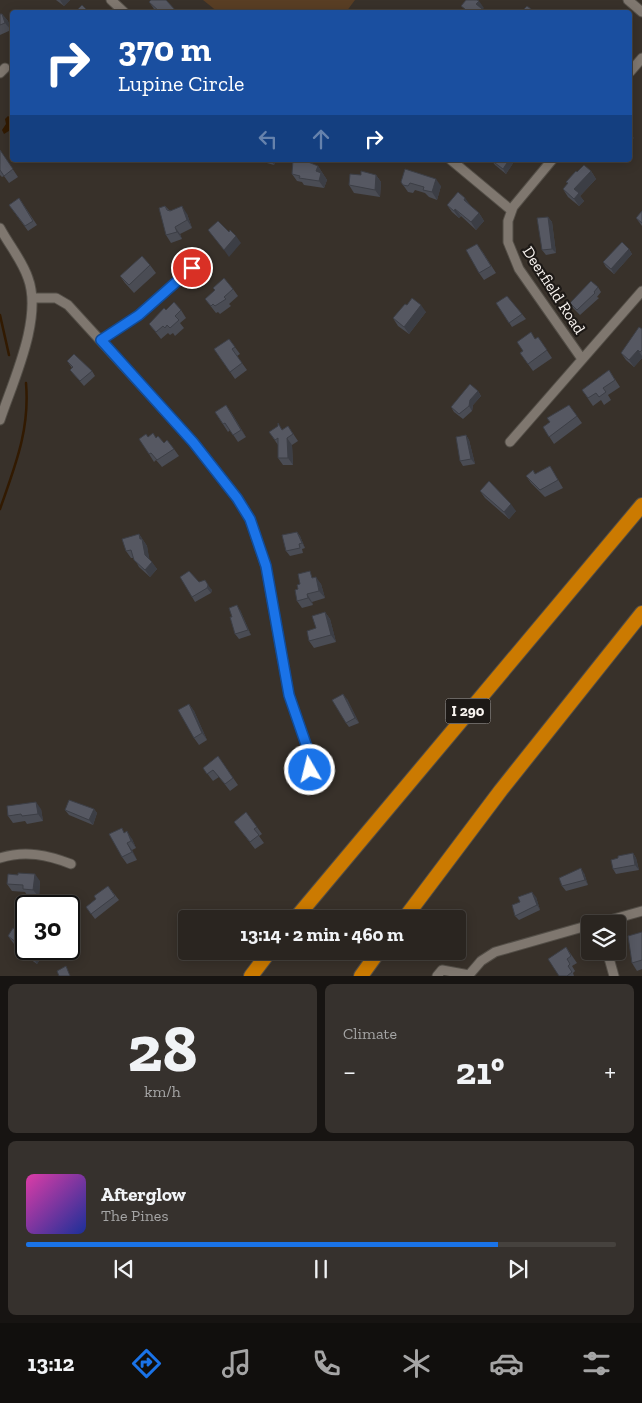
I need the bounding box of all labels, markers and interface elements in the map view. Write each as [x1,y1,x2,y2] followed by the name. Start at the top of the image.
[118,28,211,70] text: 370 m
[35,30,100,95] icon: right
[118,70,244,97] text: Lupine Circle
[254,125,282,153] icon: left
[307,125,335,153] icon: ahead
[360,125,388,153] icon: right
[519,243,590,338] street label: Deerfield Road
[171,247,213,289] pin
[178,254,206,282] icon: arrive
[446,698,490,724] road number: I 290
[283,743,335,795] position arrow
[15,895,80,960] speed limit sign: 30
[581,915,626,960] map controls
[581,915,626,960] button: layers
[240,923,404,946] text: 13:14 · 2 min · 460 m
[128,1010,197,1088] text: 28
[343,1024,397,1043] text: Climate
[456,1048,505,1094] text: 21°
[343,1055,356,1088] text: −
[604,1055,616,1088] text: +
[144,1082,181,1101] text: km/h
[101,1183,186,1206] text: Afterglow
[101,1206,168,1225] text: The Pines
[110,1255,138,1283] icon: previous
[307,1255,335,1283] icon: pause
[504,1255,532,1283] icon: next
[129,1346,164,1381] icon: directions
[219,1346,254,1381] icon: music
[309,1346,344,1381] icon: phone
[399,1346,434,1381] icon: climate
[489,1346,524,1381] icon: car
[579,1346,614,1381] icon: filters
[28,1350,74,1377] text: 13:12

